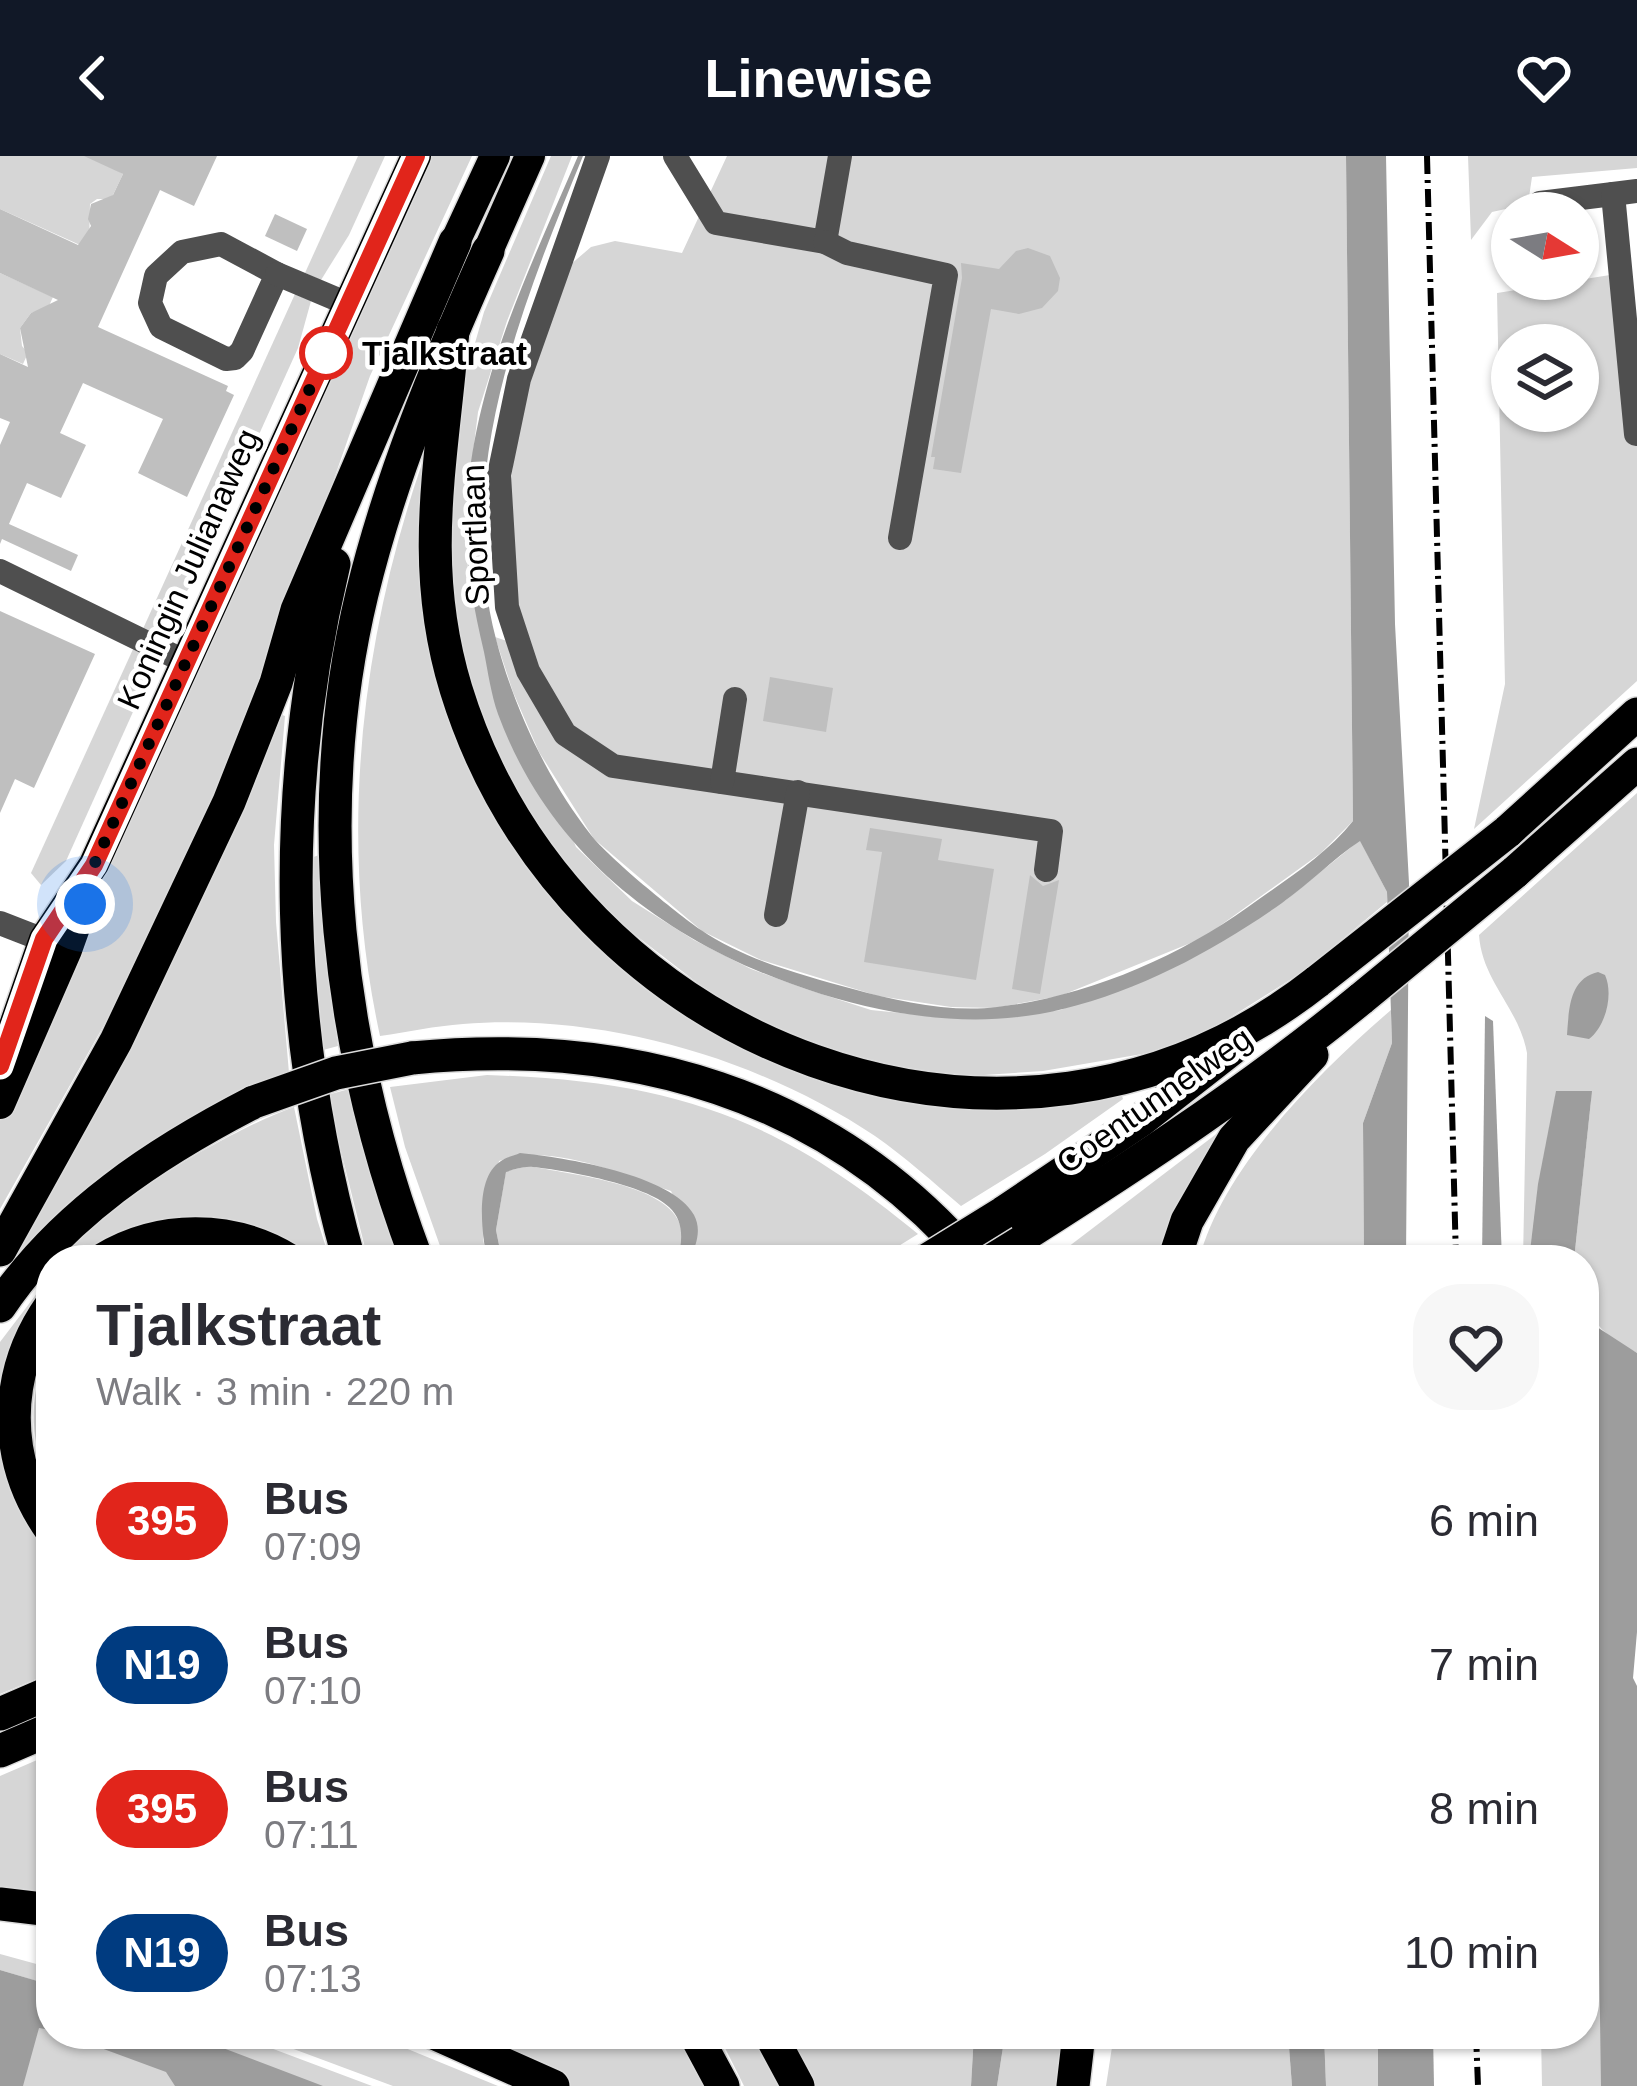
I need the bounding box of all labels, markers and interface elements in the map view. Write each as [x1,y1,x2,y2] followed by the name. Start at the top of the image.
[60,45,126,111] icon: back
[1511,45,1577,111] icon: heart
[704,48,933,108] text: Linewise
[1491,192,1599,300] north arrow
[1491,192,1599,432] map controls
[1491,324,1599,432] button: layers
[301,328,351,378] marker: Tjalkstraat
[362,335,527,372] place label: Tjalkstraat
[110,423,266,715] street label: Koningin Julianaweg
[454,464,496,606] street label: Sportlaan
[55,874,115,934] your location
[1049,1019,1259,1181] street label: Coentunnelweg
[1413,1284,1539,1410] button: heart
[96,1293,381,1357] text: Tjalkstraat
[96,1370,454,1413] text: Walk · 3 min · 220 m
[264,1473,349,1524] text: Bus
[1429,1495,1539,1546] text: 6 min
[127,1497,197,1544] text: 395
[264,1525,362,1568] text: 07:09
[264,1617,349,1668] text: Bus
[1429,1639,1539,1690] text: 7 min
[123,1641,201,1688] text: N19
[264,1669,362,1712] text: 07:10
[264,1761,349,1812] text: Bus
[1429,1783,1539,1834] text: 8 min
[127,1785,197,1832] text: 395
[264,1813,359,1856] text: 07:11
[264,1905,349,1956] text: Bus
[1404,1927,1539,1978] text: 10 min
[123,1929,201,1976] text: N19
[264,1957,362,2000] text: 07:13

